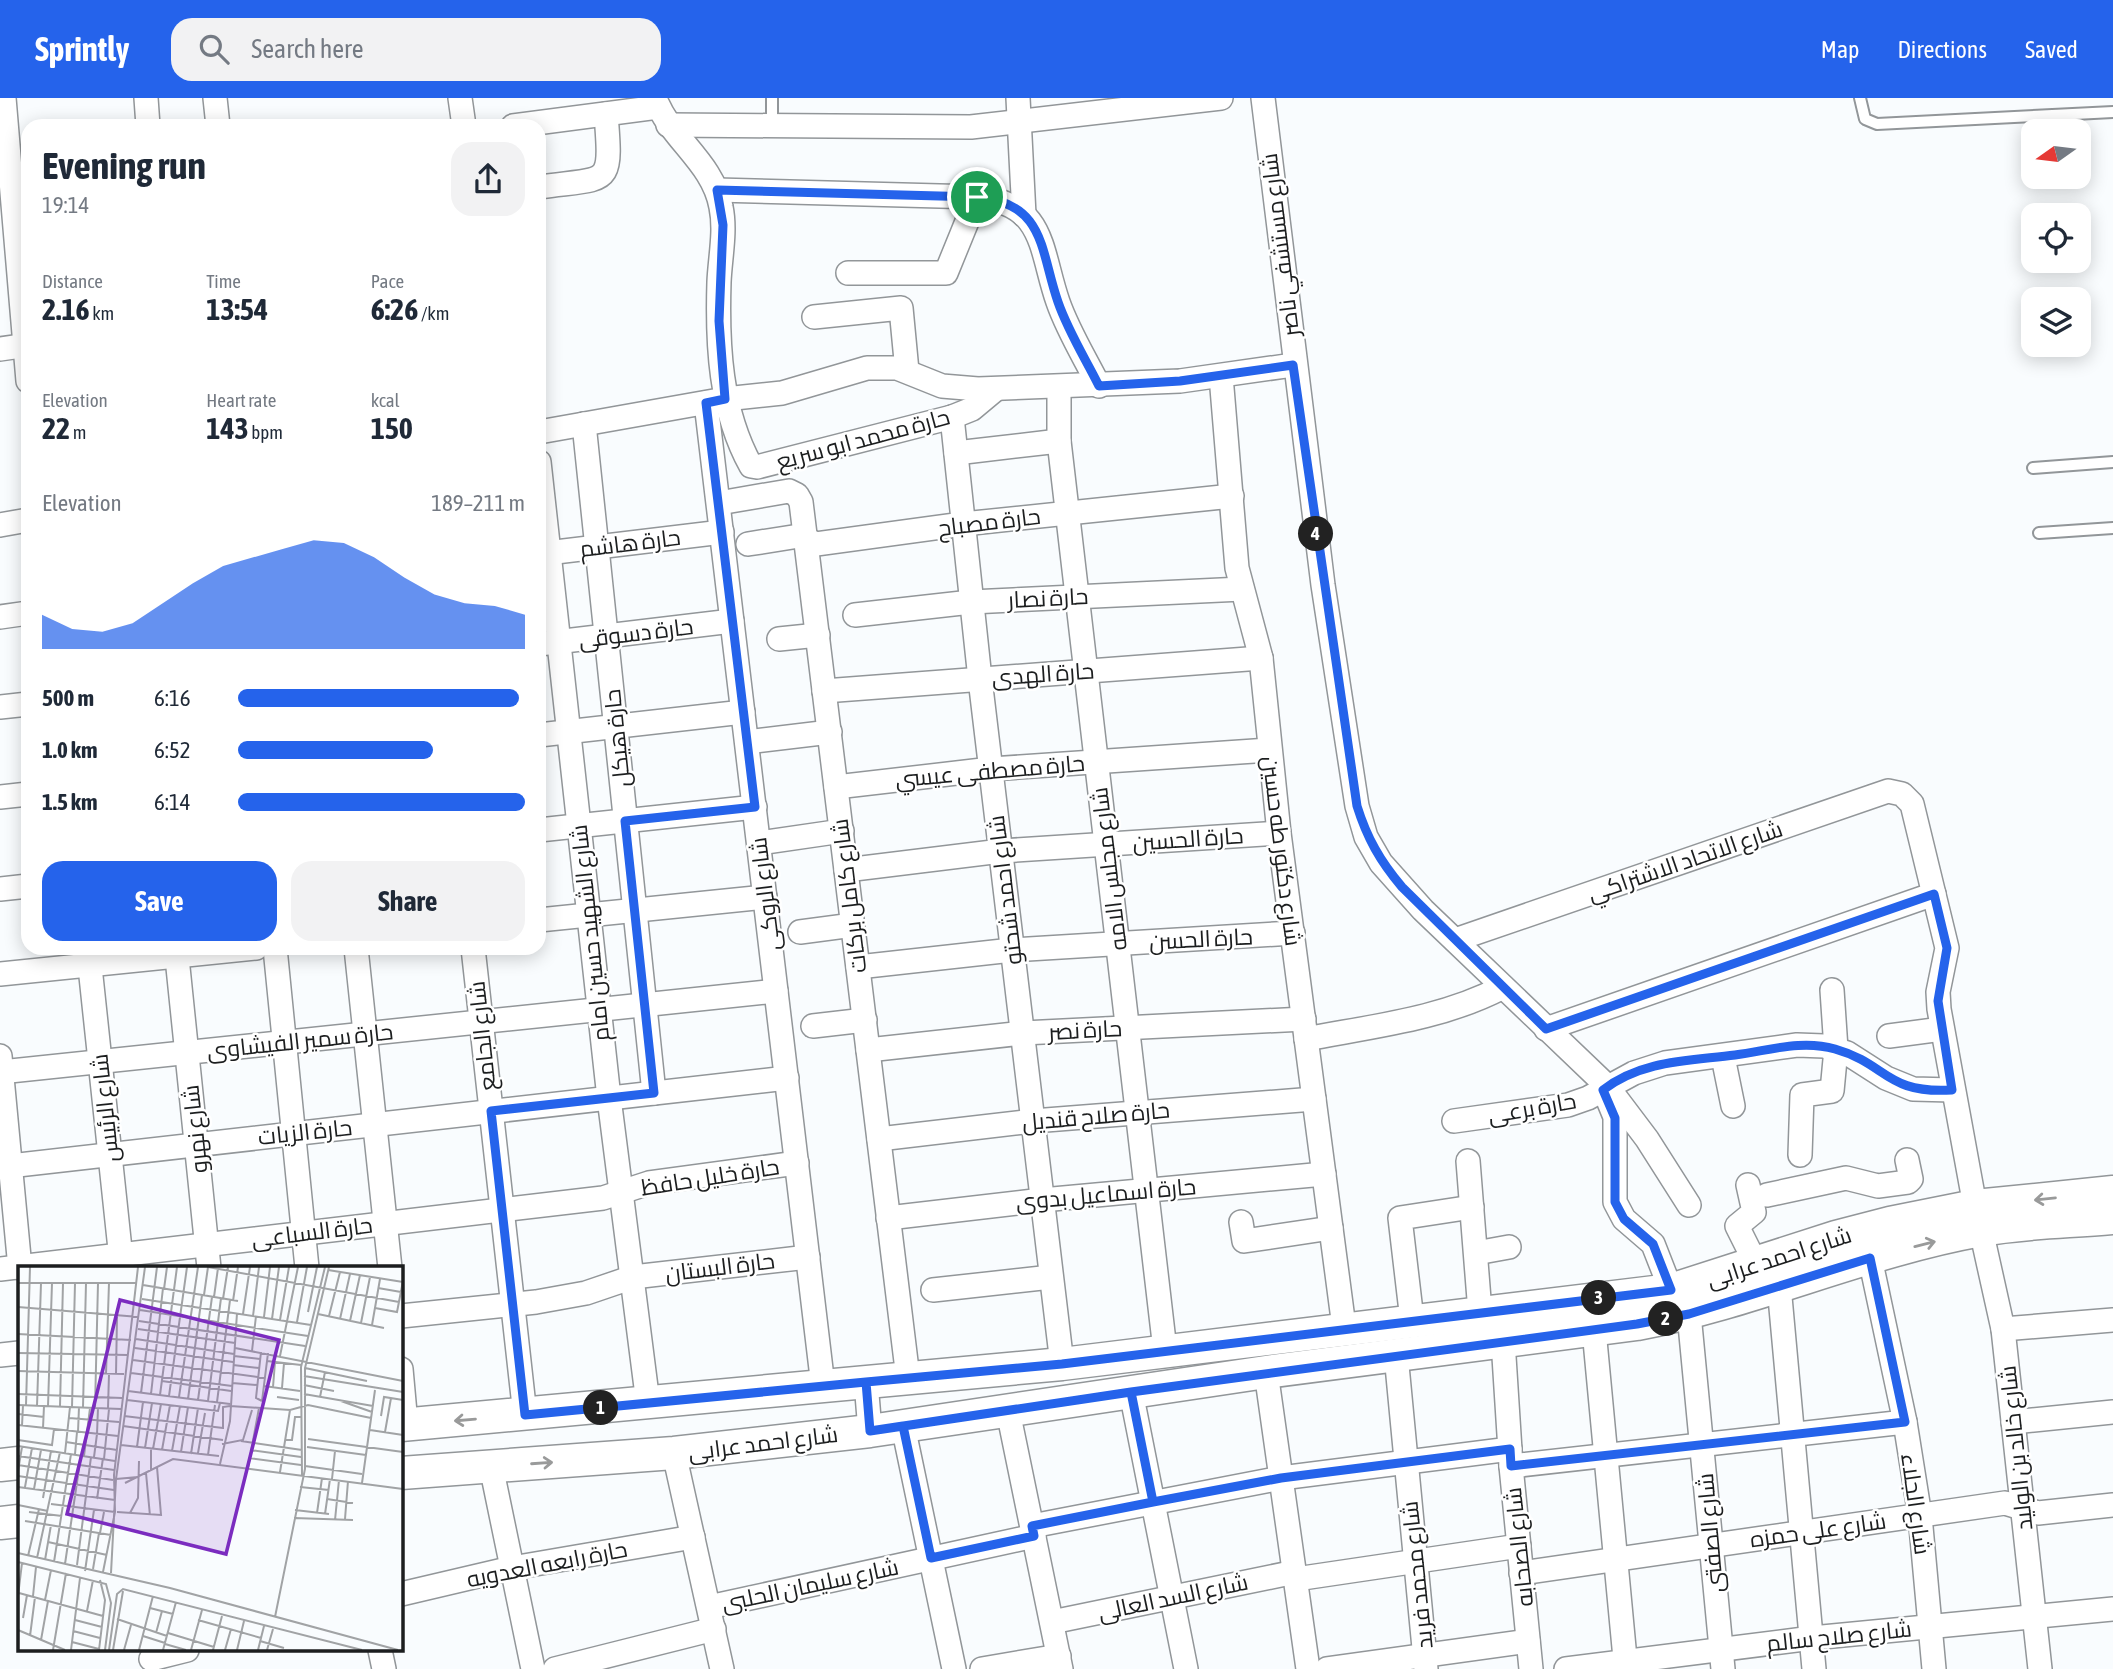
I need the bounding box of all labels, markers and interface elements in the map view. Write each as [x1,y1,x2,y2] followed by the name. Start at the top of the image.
[171,18,661,81] search box
[35,30,129,68] text: Sprintly
[195,30,233,68] icon: search
[251,34,364,64] text: Search here
[1821,36,1859,63] text: Map
[1897,36,1987,63] text: Directions
[2025,36,2078,63] text: Saved
[2021,119,2091,189] north arrow
[2021,119,2091,357] map controls
[451,142,525,216] button: share
[42,144,206,187] text: Evening run
[1256,151,1309,340] street label: شارع مستشفي ناصر
[947,167,1007,227] pin
[958,178,996,216] icon: arrive
[42,192,89,218] text: 19:14
[2021,203,2091,273] button: locate
[42,270,103,292] text: Distance
[206,270,241,292] text: Time
[371,270,404,292] text: Pace
[2021,287,2091,357] button: layers
[42,292,90,326] text: 2.16
[206,292,268,326] text: 13:54
[371,292,418,326] text: 6:26
[90,302,114,324] text: km
[418,302,449,324] text: /km
[42,389,108,411] text: Elevation
[206,389,276,411] text: Heart rate
[371,389,400,411] text: kcal
[773,403,953,478] street label: حارة محمد ابو سريع
[42,411,70,445] text: 22
[206,411,249,445] text: 143
[371,411,413,445] text: 150
[70,421,87,443] text: m
[249,421,283,443] text: bpm
[42,490,122,516] text: Elevation
[431,490,525,516] text: 189–211 m
[936,503,1042,544] street label: حارة مصباح
[1298,516,1334,551] pin: 4
[1311,522,1320,544] text: 4
[578,524,682,565] street label: حارة هاشم
[1005,583,1089,613] street label: حارة نصار
[577,613,695,654] street label: حارة دسوقى
[991,657,1095,692] street label: حارة الهدى
[42,685,94,711] text: 500 m
[154,685,191,711] text: 6:16
[599,688,636,788] street label: حارة هيكل
[42,737,98,763] text: 1.0 km
[154,737,191,763] text: 6:52
[894,750,1086,796] street label: حارة مصطفى عيسي
[1254,754,1307,948] street label: شارع دكتور طه حسين
[1086,786,1135,952] street label: شارع مجلس الامه
[42,789,98,815] text: 1.5 km
[154,789,191,815] text: 6:14
[983,813,1030,966] street label: شارع احمد شحتو
[1584,815,1787,911] street label: شارع الاتحاد الاشتراكي
[827,817,874,975] street label: شارع كامل بركات
[1132,822,1244,857] street label: حارة الحسين
[566,823,617,1043] street label: شارع الشهيد حسين امام
[745,835,788,952] street label: شارع الروكى
[42,861,277,941] button: Save
[291,861,525,941] button: Share
[1148,923,1254,956] street label: حارة الحسن
[463,980,504,1092] street label: شارع الجامع
[1045,1015,1123,1045] street label: حارة نصر
[206,1018,395,1065] street label: حارة سمير الفيشاوى
[86,1052,127,1163] street label: شارع الرئيس
[177,1083,216,1174] street label: شارع نهرو
[1486,1087,1578,1130] street label: حارة برعى
[1021,1097,1171,1138] street label: حارة صلاح قنديل
[257,1114,353,1150] street label: حارة الزيات
[639,1153,781,1202] street label: حارة خليل حافظ
[1015,1173,1197,1216] street label: حارة اسماعيل بدوى
[2034,1193,2057,1206] one-way arrow
[250,1212,374,1253] street label: حارة السباعى
[1703,1221,1856,1296] street label: شارع احمد عرابى
[1914,1237,1936,1250] one-way arrow
[664,1247,776,1288] street label: حارة البستان
[18,1266,402,1652] inset map
[1582,1280,1616,1316] pin: 3
[1594,1286,1603,1308] text: 3
[1648,1302,1684,1336] pin: 2
[1661,1307,1670,1329] text: 2
[1994,1364,2041,1532] street label: شارع خالد بن الوليد
[584,1390,618,1426] pin: 1
[596,1396,605,1418] text: 1
[454,1414,477,1427] one-way arrow
[687,1421,840,1468] street label: شارع احمد عرابى
[1893,1452,1936,1557] street label: شارع الجلاء
[530,1456,553,1469] one-way arrow
[1692,1472,1731,1594] street label: شارع الصفتى
[1500,1486,1541,1608] street label: شارع الصحابه
[1396,1499,1441,1650] street label: شارع محمد فريد
[1748,1508,1888,1555] street label: شارع على حمزه
[464,1536,630,1592] street label: حارة رابعه العدويه
[719,1554,902,1619] street label: شارع سليمان الحلبى
[1096,1568,1251,1629] street label: شارع السد العالى
[1765,1615,1913,1660] street label: شارع صلاح سالم

